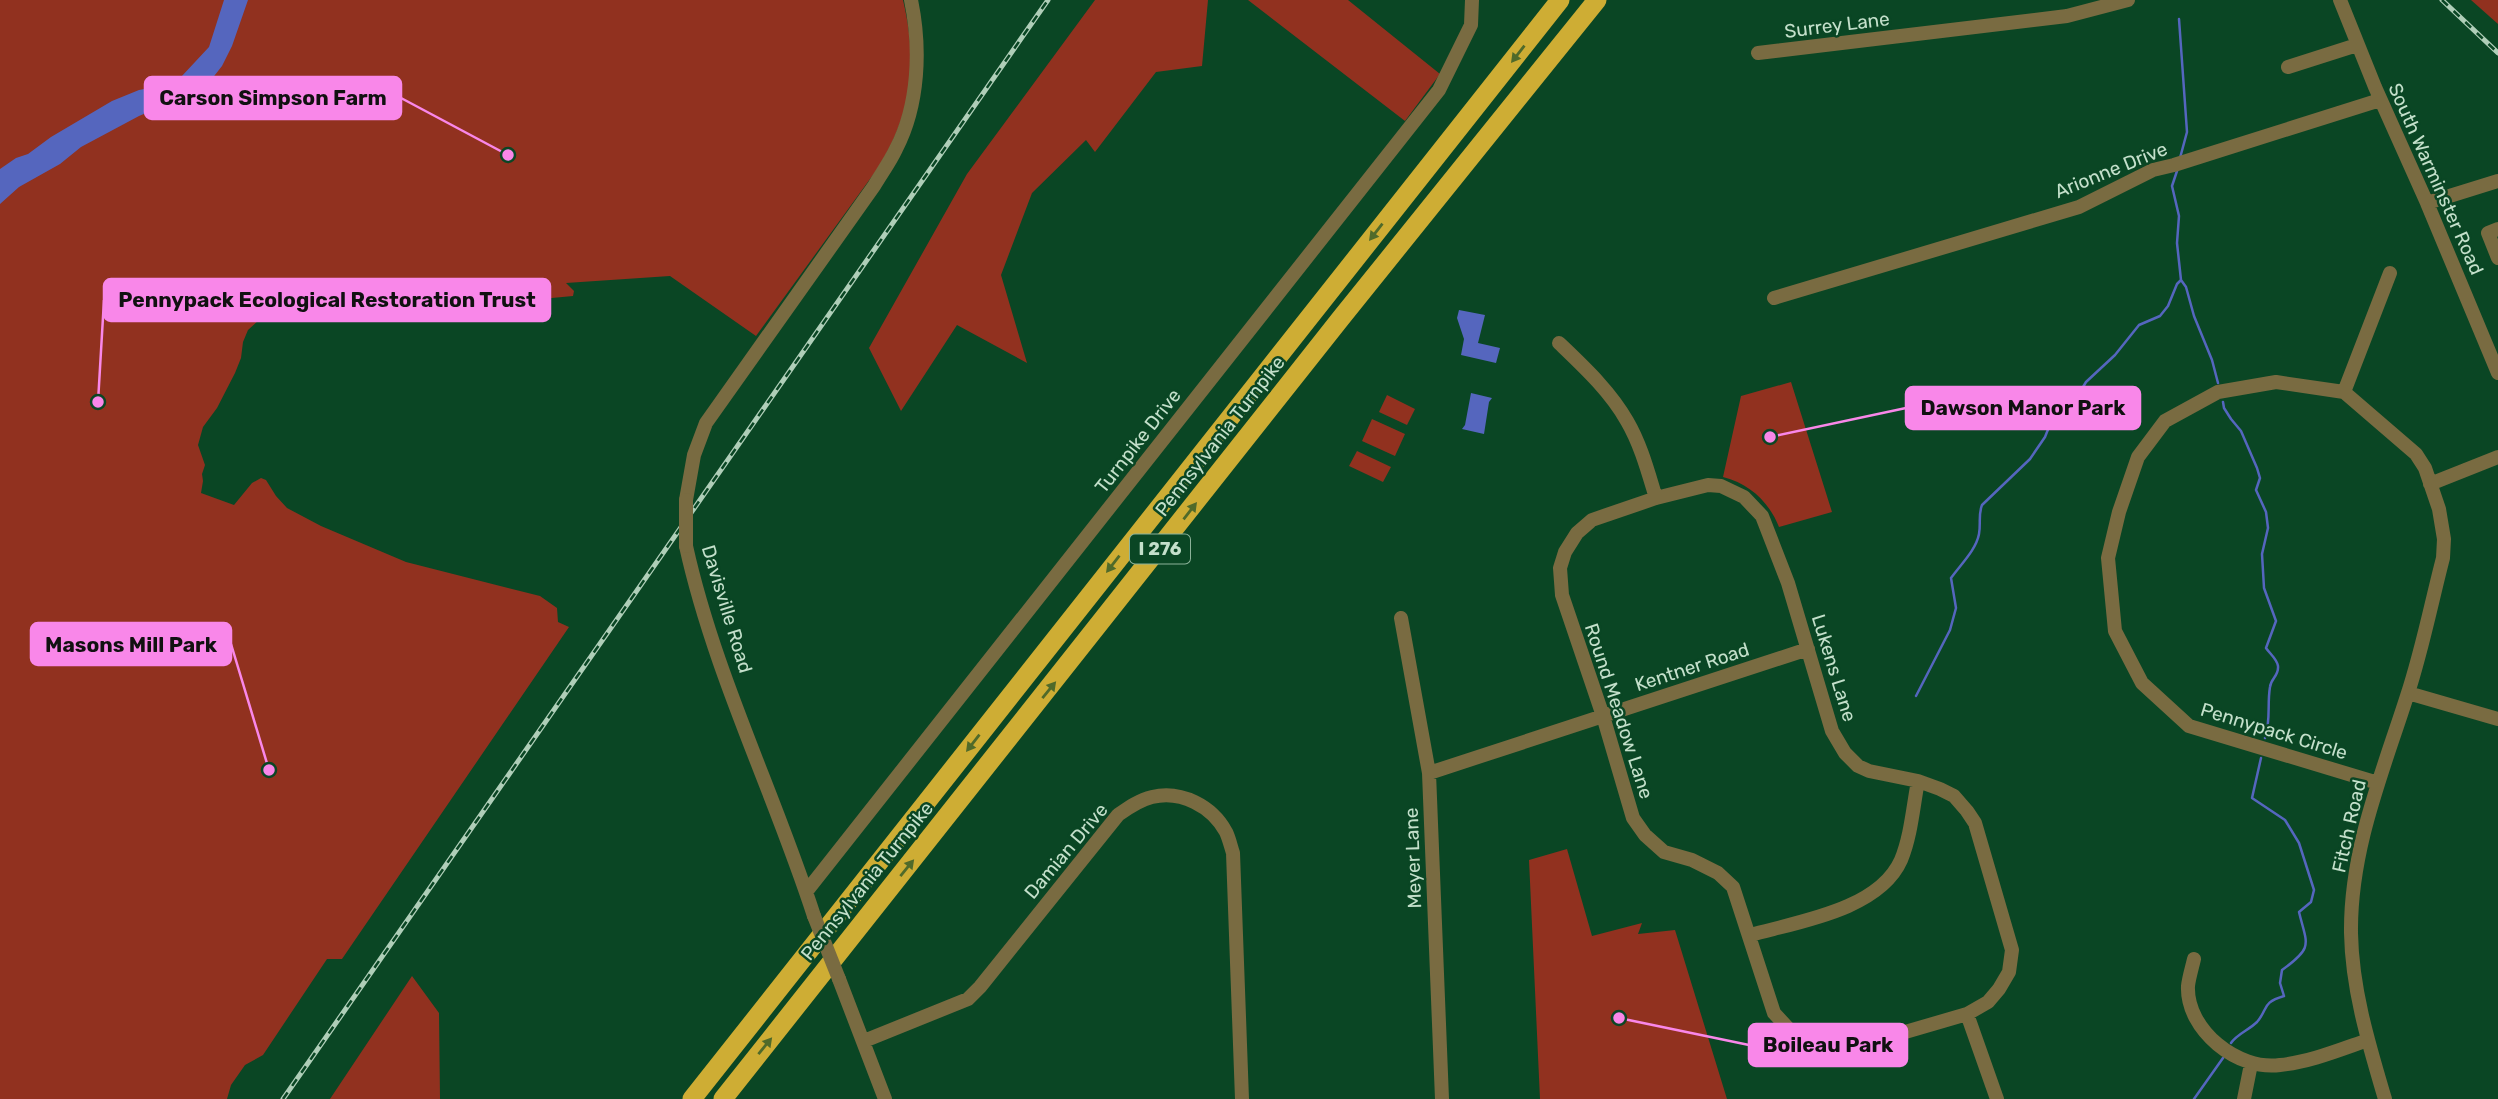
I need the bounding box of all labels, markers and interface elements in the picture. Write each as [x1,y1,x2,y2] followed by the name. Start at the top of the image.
[1783,7,1891,43] street label: Surrey Lane
[1510,44,1525,62] one-way arrow
[145,77,401,119] callout: Carson Simpson Farm
[2383,80,2489,278] street label: South Warminster Road
[159,85,387,110] text: Carson Simpson Farm
[2051,137,2171,203] street label: Arionne Drive
[1369,222,1384,240] one-way arrow
[104,279,550,321] callout: Pennypack Ecological Restoration Trust
[118,287,536,312] text: Pennypack Ecological Restoration Trust
[1150,351,1290,521] street label: Pennsylvania Turnpike
[1090,384,1186,498] street label: Turnpike Drive
[1906,387,2140,429] callout: Dawson Manor Park
[1921,395,2126,420] text: Dawson Manor Park
[1182,503,1197,521] one-way arrow
[1130,534,1190,564] road number: I 276
[697,542,757,676] street label: Davisville Road
[1107,555,1121,573] one-way arrow
[1807,612,1861,724] street label: Lukens Lane
[1580,620,1658,802] street label: Round Meadow Lane
[31,623,231,665] callout: Masons Mill Park
[45,632,218,657] text: Masons Mill Park
[1632,638,1752,696] street label: Kentner Road
[1041,681,1056,699] one-way arrow
[2198,698,2350,764] street label: Pennypack Circle
[965,733,980,751] one-way arrow
[2327,777,2371,875] street label: Fitch Road
[796,797,938,965] street label: Pennsylvania Turnpike
[1019,799,1113,903] street label: Damian Drive
[1400,807,1426,909] street label: Meyer Lane
[899,859,914,877] one-way arrow
[1749,1024,1907,1066] callout: Boileau Park
[1763,1032,1894,1057] text: Boileau Park
[757,1037,772,1054] one-way arrow

